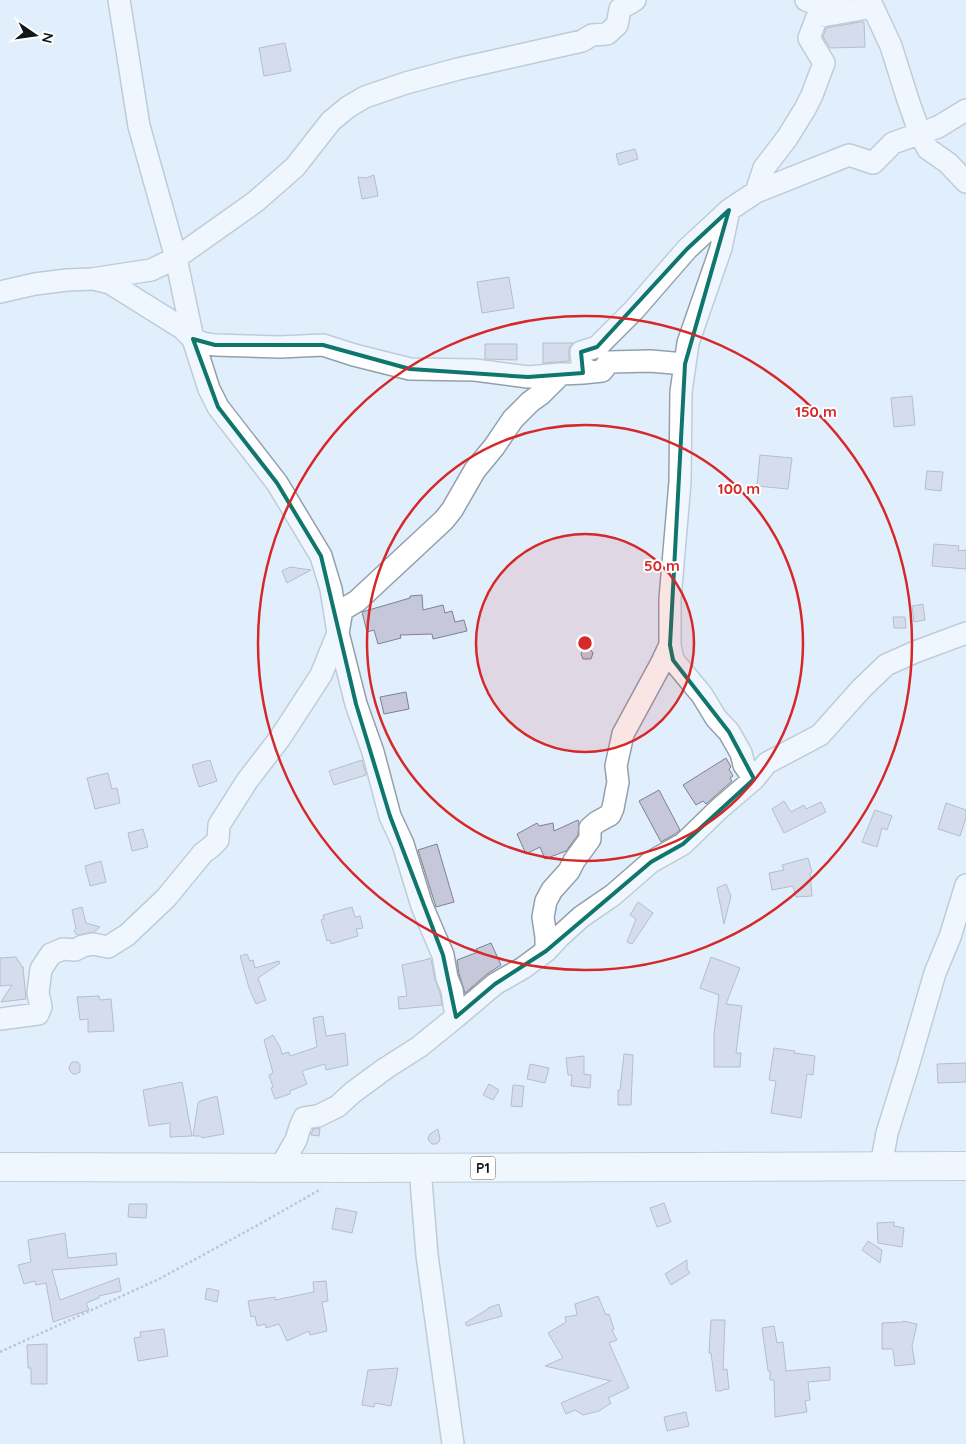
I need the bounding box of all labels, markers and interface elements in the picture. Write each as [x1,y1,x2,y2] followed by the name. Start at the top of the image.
[10,10,60,60] north arrow
[38,31,58,45] text: N
[795,402,837,421] text: 150 m
[718,479,760,498] text: 100 m
[644,556,680,575] text: 50 m
[576,634,594,652] centre of rings
[470,1156,496,1180] road number: P1

